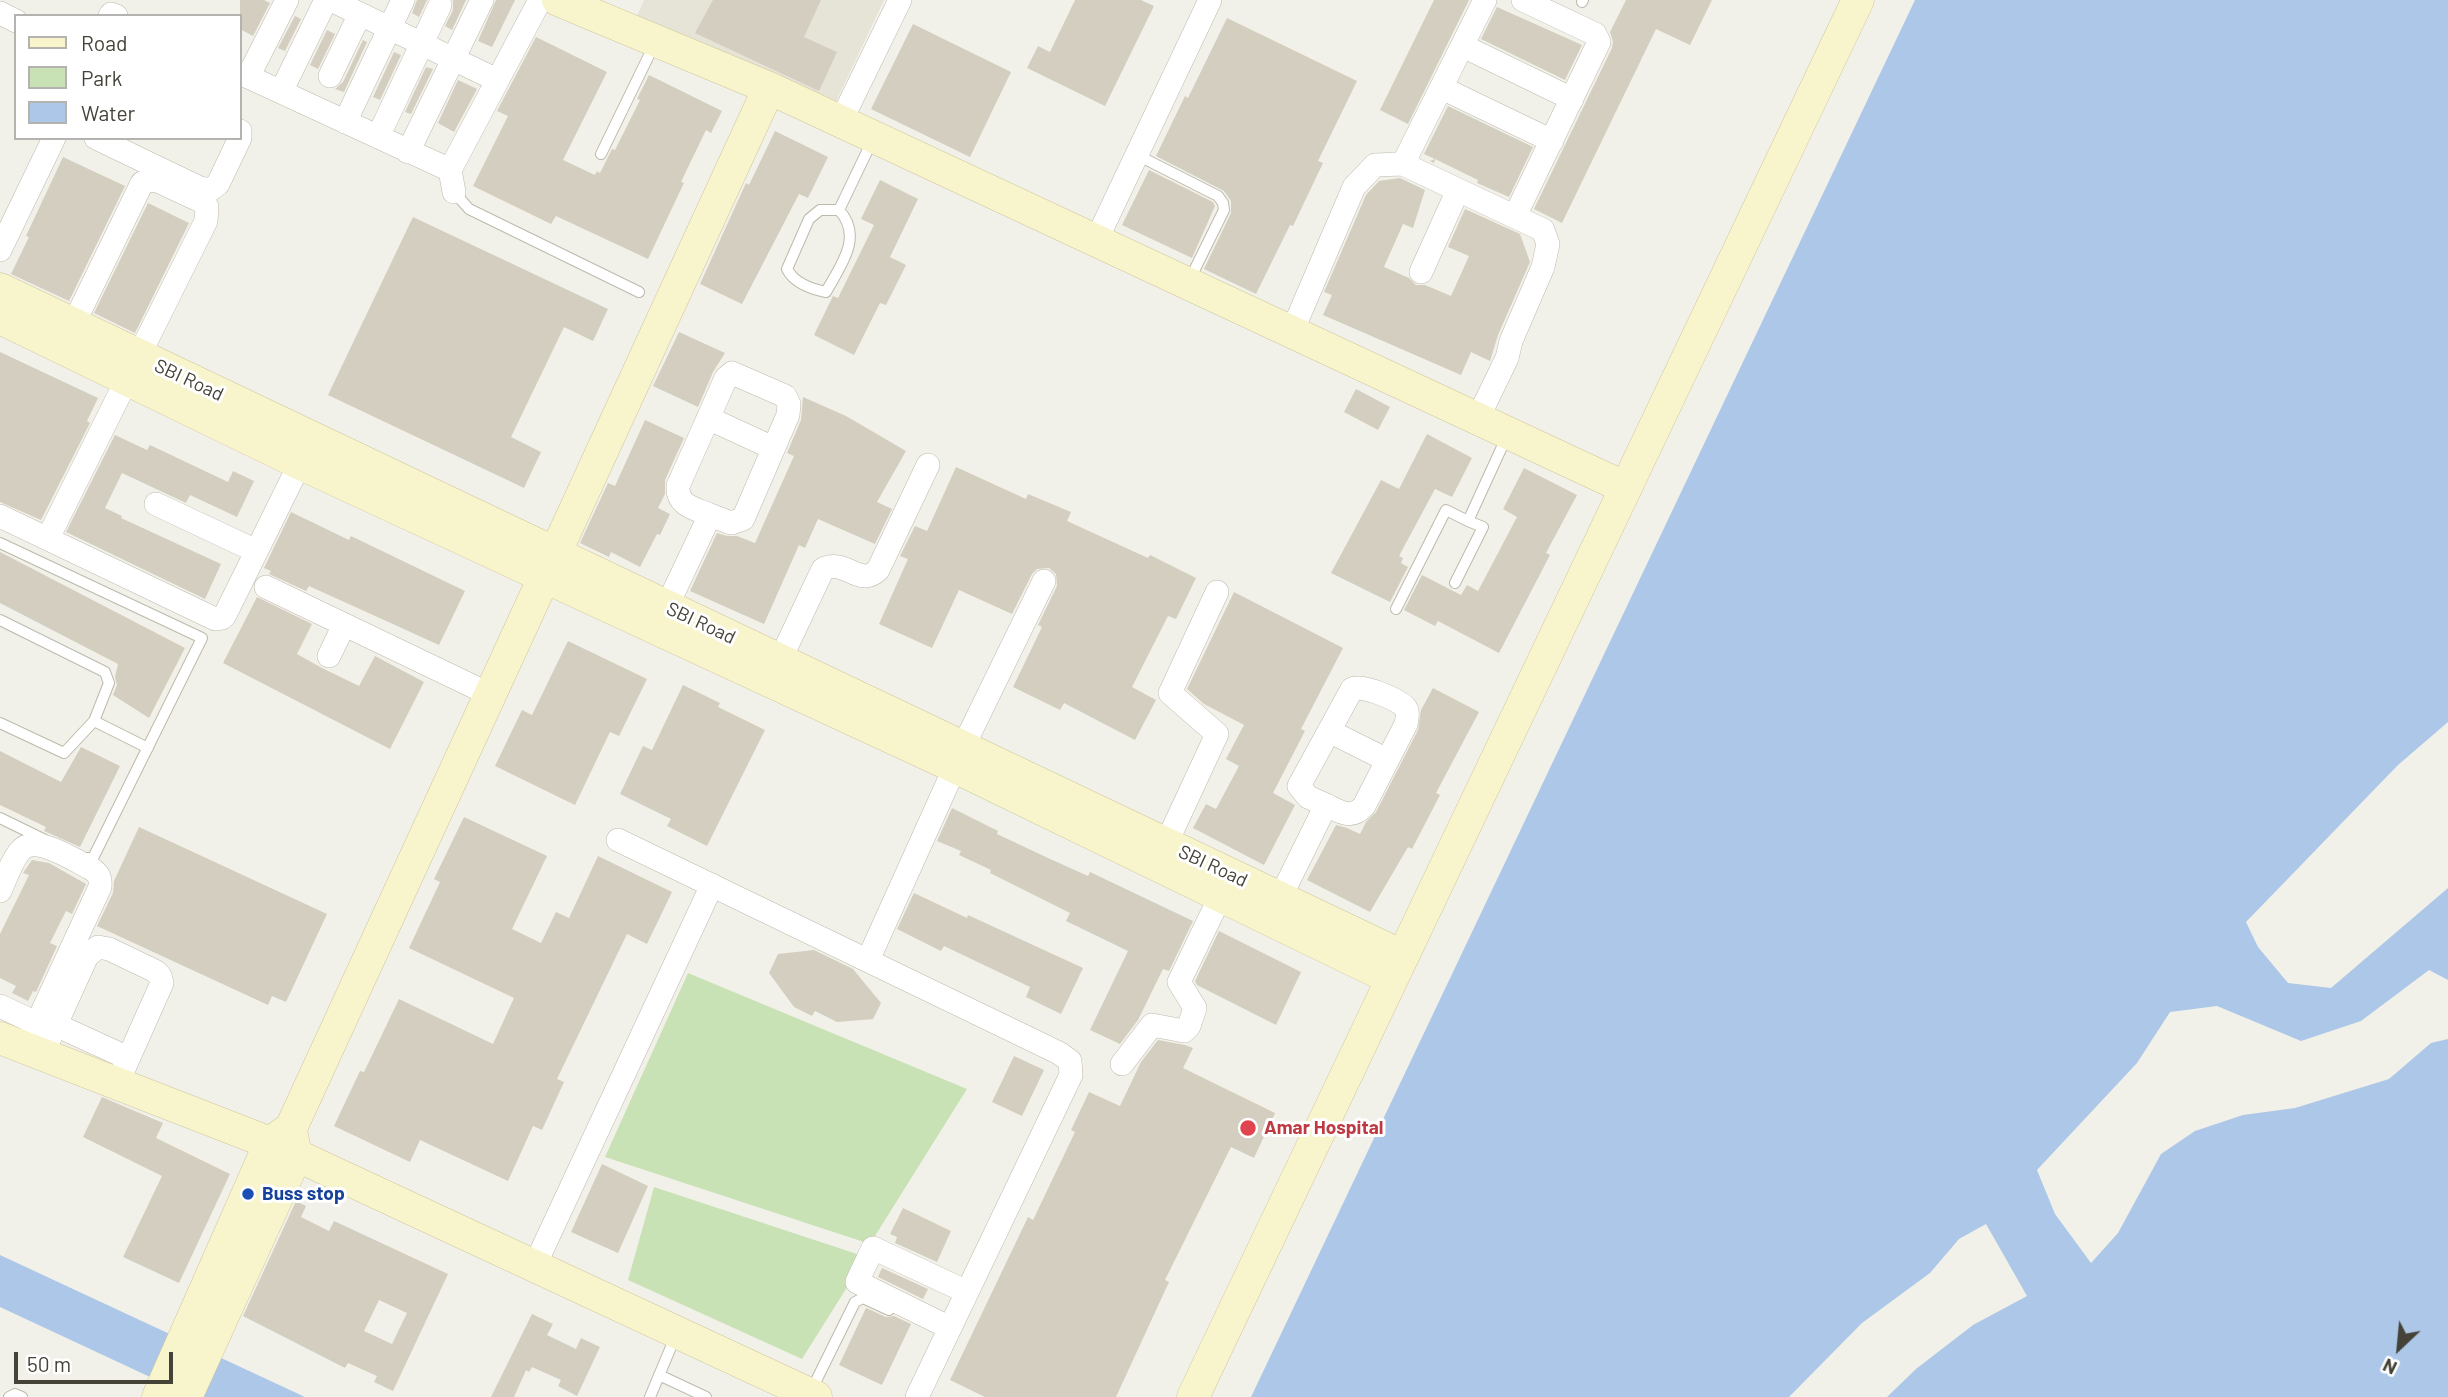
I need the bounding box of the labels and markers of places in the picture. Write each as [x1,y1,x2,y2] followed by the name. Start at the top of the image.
[1264,1117,1383,1139] place label: Amar Hospital
[1238,1118,1258,1138] marker: Amar Hospital
[262,1183,345,1205] place label: Buss stop
[240,1186,256,1202] marker: Buss stop

